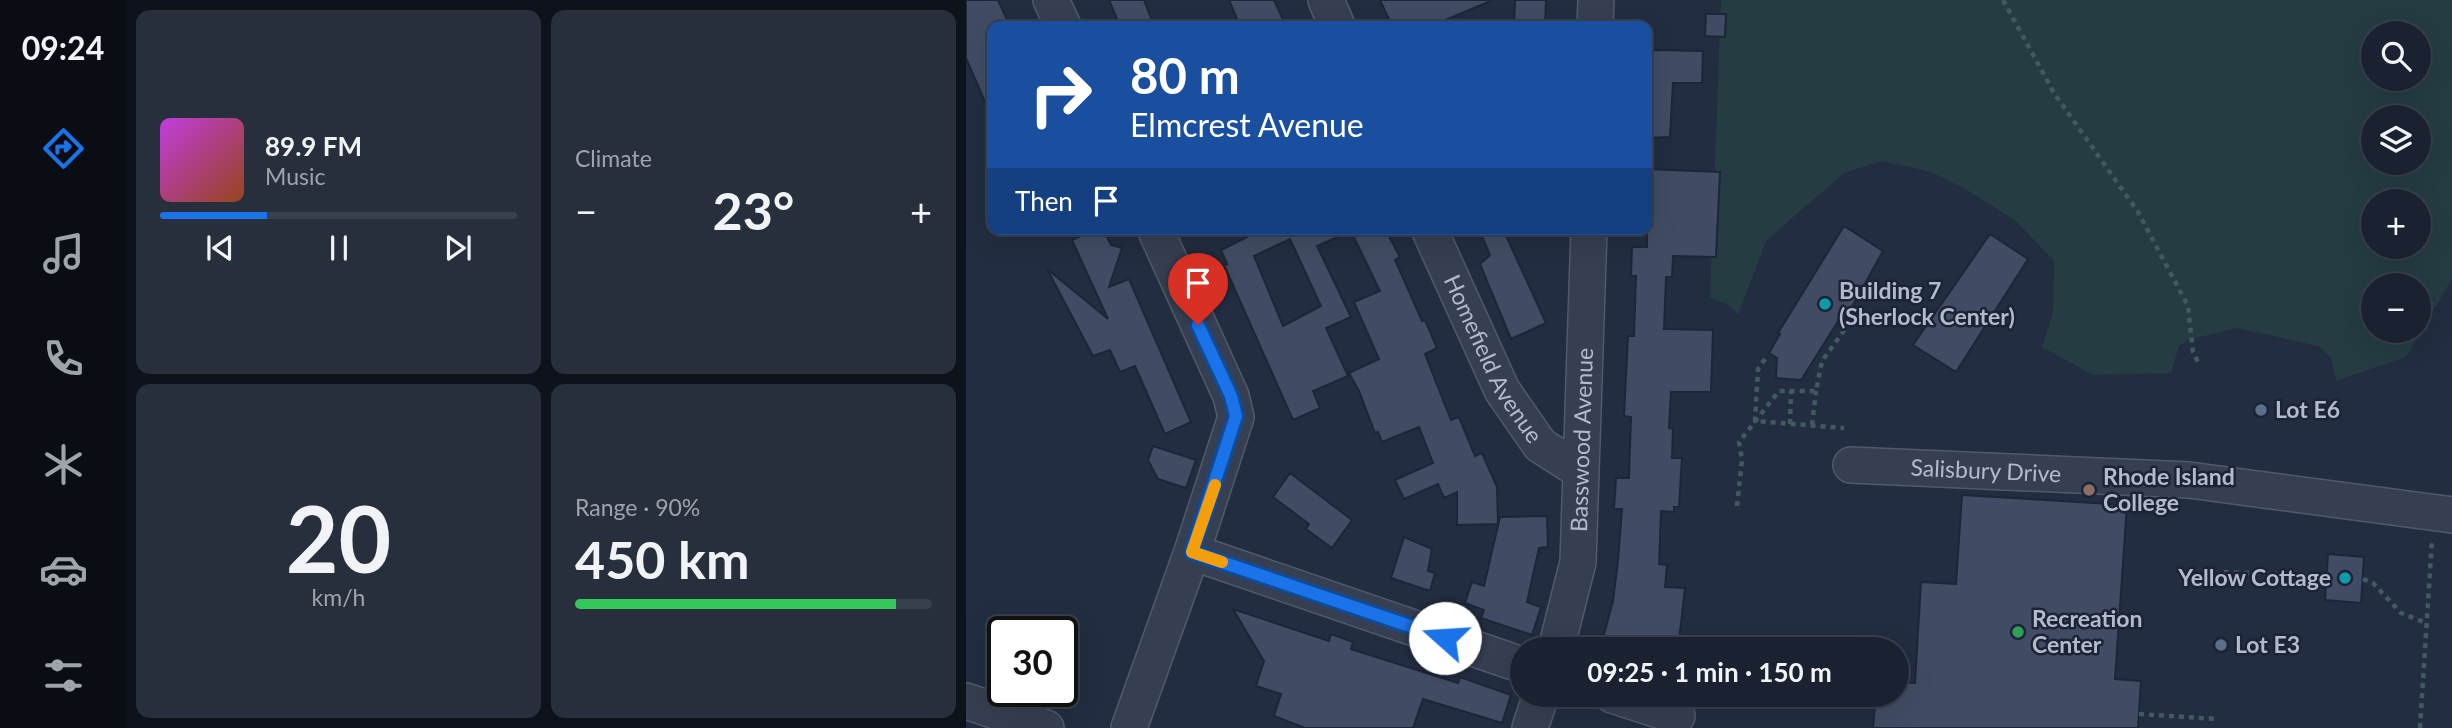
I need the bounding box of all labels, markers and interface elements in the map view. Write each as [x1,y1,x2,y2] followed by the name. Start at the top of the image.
[2361,21,2431,343] map controls
[2361,21,2431,91] button: search
[22,28,104,67] text: 09:24
[1130,46,1240,104] text: 80 m
[1015,49,1106,140] icon: right
[1130,105,1364,144] text: Elmcrest Avenue
[2361,105,2431,175] button: layers
[39,124,88,173] icon: directions
[265,130,362,162] text: 89.9 FM
[575,144,652,172] text: Climate
[265,162,325,190] text: Music
[713,179,794,241] text: 23°
[1087,182,1125,220] icon: arrive
[1015,185,1073,217] text: Then
[575,188,597,234] text: −
[910,188,932,234] text: +
[2361,189,2431,259] button: +
[39,229,88,278] icon: music
[201,229,239,267] icon: previous
[320,229,358,267] icon: pause
[439,229,477,267] icon: next
[1168,253,1228,325] pin
[1179,264,1217,302] icon: arrive
[1439,270,1549,448] street label: Homefield Avenue
[2361,273,2431,343] button: −
[1839,276,2015,330] place label: Building 7 (Sherlock Center)
[1817,296,1833,312] marker: Building 7 (Sherlock Center)
[39,334,88,383] icon: phone
[1564,347,1598,532] street label: Basswood Avenue
[2275,395,2340,423] place label: Lot E6
[2253,402,2269,418] marker: Lot E6
[39,440,88,489] icon: climate
[1910,453,2062,487] street label: Salisbury Drive
[2103,462,2235,516] place label: Rhode Island College
[2081,482,2097,498] marker: Rhode Island College
[286,483,391,592] text: 20
[575,493,700,521] text: Range · 90%
[575,528,749,590] text: 450 km
[39,545,88,594] icon: car
[2177,563,2331,591] place label: Yellow Cottage
[2337,570,2353,586] marker: Yellow Cottage
[312,583,365,611] text: km/h
[1408,601,1482,675] position arrow
[2032,604,2142,658] place label: Recreation Center
[987,616,1078,707] speed limit sign: 30
[2010,624,2026,640] marker: Recreation Center
[2235,630,2300,658] place label: Lot E3
[2213,637,2229,653] marker: Lot E3
[39,651,88,700] icon: filters
[1587,656,1832,688] text: 09:25 · 1 min · 150 m

